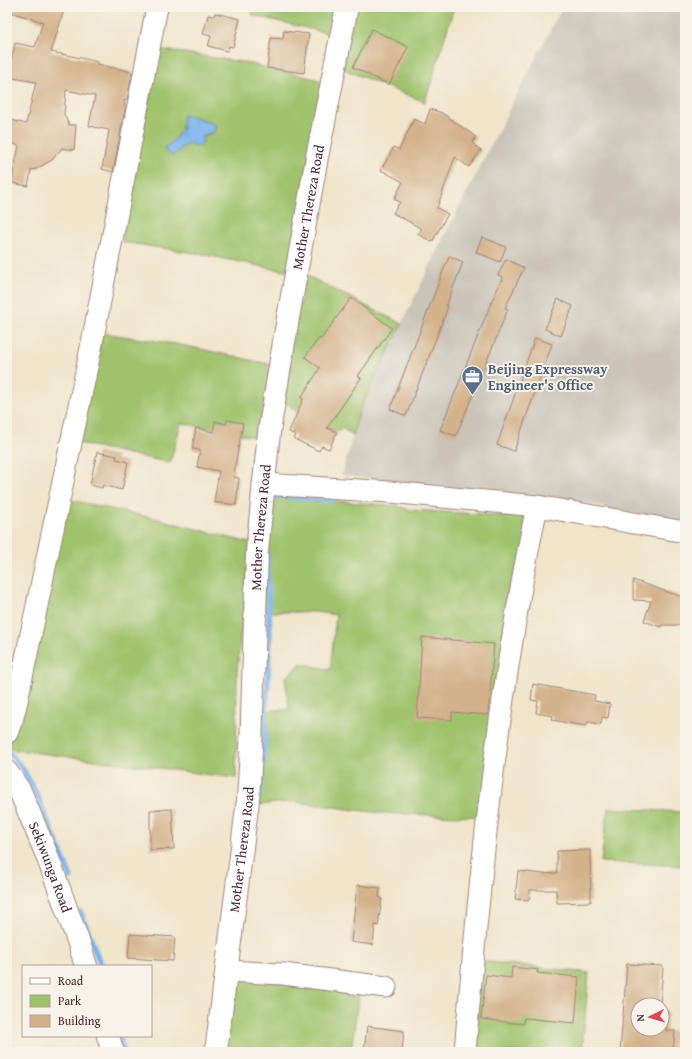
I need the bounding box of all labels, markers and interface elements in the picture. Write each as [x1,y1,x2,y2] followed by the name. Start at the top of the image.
[287,142,329,271] street label: Mother Thereza Road
[488,359,608,395] place label: Beijing Expressway Engineer's Office
[459,364,485,397] office icon: Beijing Expressway Engineer's Office
[246,463,276,591] street label: Mother Thereza Road
[224,786,259,914] street label: Mother Thereza Road
[24,819,77,916] street label: Sekiwunga Road
[22,965,152,1037] legend
[58,972,84,989] text: Road
[58,992,82,1009] text: Park
[630,997,670,1037] north arrow
[58,1012,101,1029] text: Building
[632,1013,648,1022] text: N

